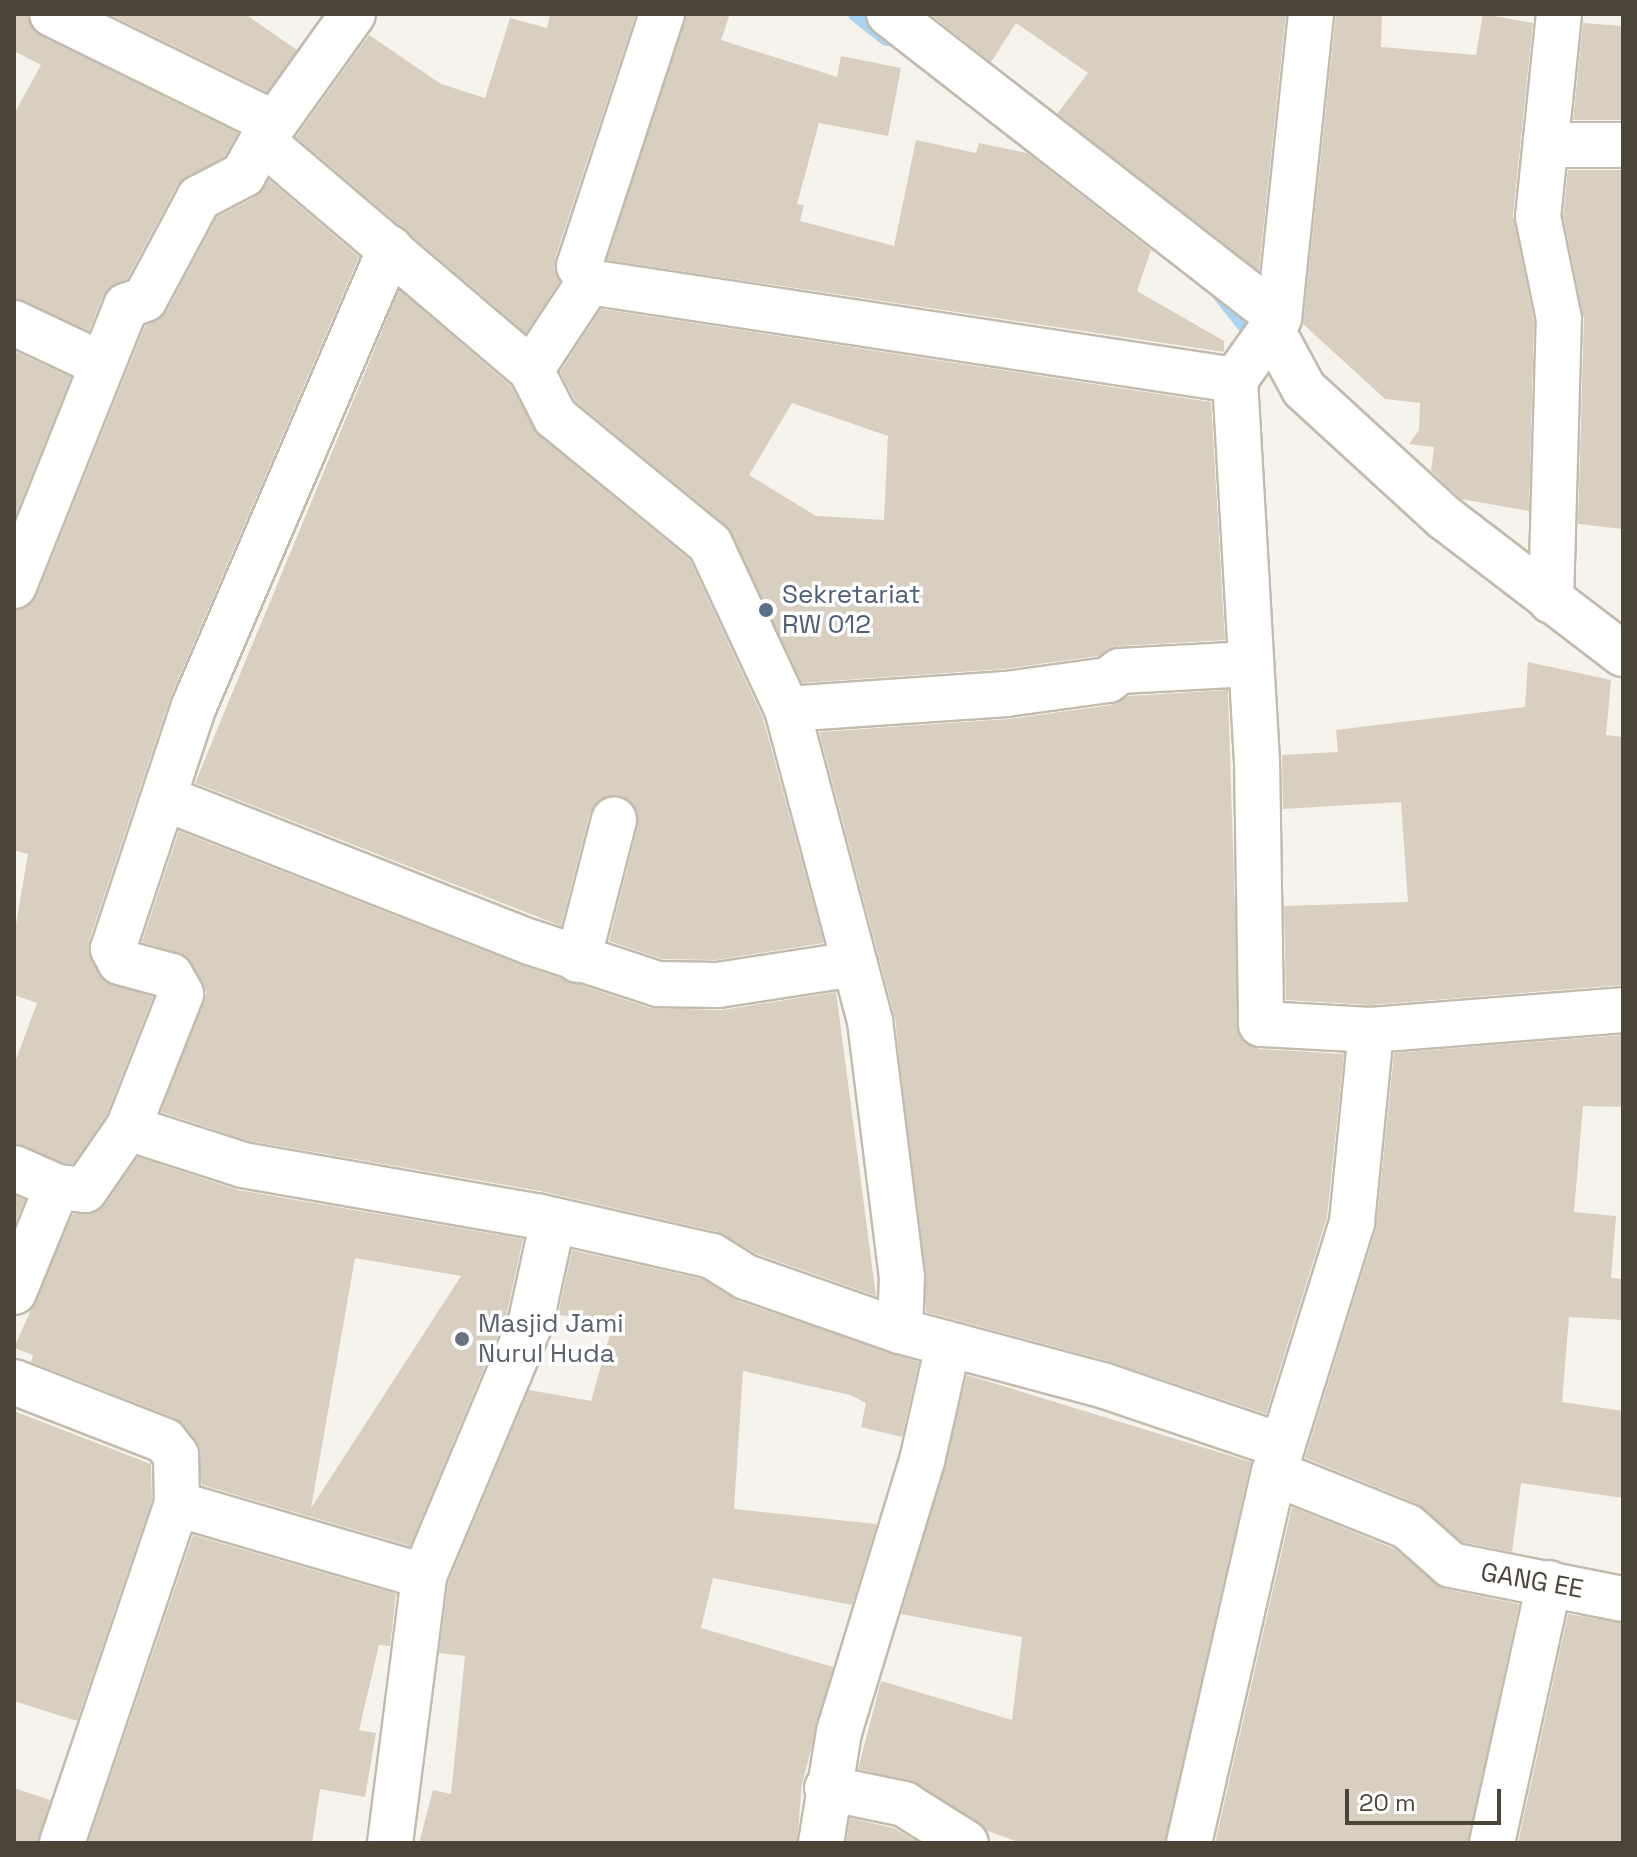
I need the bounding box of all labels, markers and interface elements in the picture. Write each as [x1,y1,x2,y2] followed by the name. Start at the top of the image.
[782,579,921,640] place label: Sekretariat RW 012
[757,601,775,619] marker: Sekretariat RW 012
[478,1308,624,1370] place label: Masjid Jami Nurul Huda
[453,1330,471,1348] marker: Masjid Jami Nurul Huda
[1478,1557,1586,1605] street label: GANG EE
[1349,1773,1505,1823] scale bar
[1359,1787,1416,1818] text: 20 m

